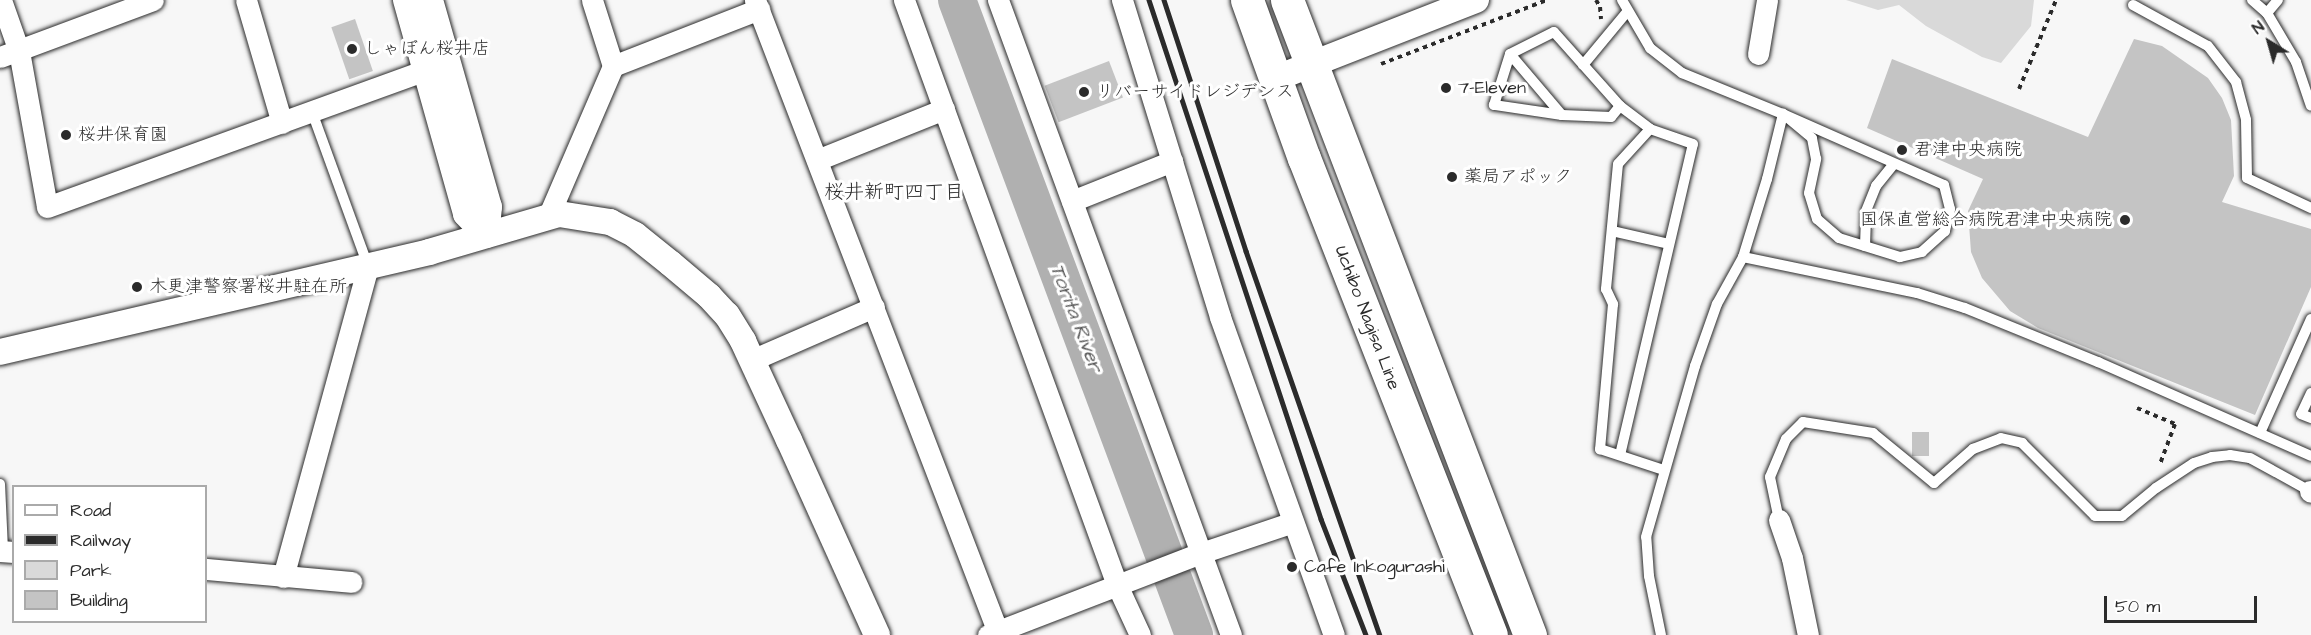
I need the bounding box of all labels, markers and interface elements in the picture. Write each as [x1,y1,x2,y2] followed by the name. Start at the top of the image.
[2239,12,2299,72] north arrow
[2248,16,2269,39] text: N
[364,38,490,60] place label: しゃぼん桜井店
[345,42,359,56] marker: しゃぼん桜井店
[1458,77,1526,99] place label: 7-Eleven
[1096,81,1294,103] place label: リバーサイドレジデンス
[1439,81,1453,95] marker: 7-Eleven
[1077,85,1091,99] marker: リバーサイドレジデンス
[78,124,168,146] place label: 桜井保育園
[59,128,73,142] marker: 桜井保育園
[1914,139,2022,161] place label: 君津中央病院
[1895,143,1909,157] marker: 君津中央病院
[1464,166,1572,188] place label: 薬局アポック
[1445,170,1459,184] marker: 薬局アポック
[824,180,964,204] district label: 桜井新町四丁目
[1860,209,2112,231] place label: 国保直営総合病院君津中央病院
[2116,211,2134,229] marker: 国保直営総合病院君津中央病院
[1330,243,1404,393] street label: Uchibo Nagisa Line
[1044,261,1108,375] water label: Torita River
[149,276,347,298] place label: 木更津警察署桜井駐在所
[130,280,144,294] marker: 木更津警察署桜井駐在所
[12,485,207,623] legend
[70,498,111,523] text: Road
[70,528,131,553] text: Railway
[1304,556,1445,578] place label: Cafe Inkogurashi
[70,558,112,583] text: Park
[1285,560,1299,574] marker: Cafe Inkogurashi
[2107,584,2260,622] scale bar
[70,588,128,613] text: Building
[2115,594,2160,619] text: 50 m

